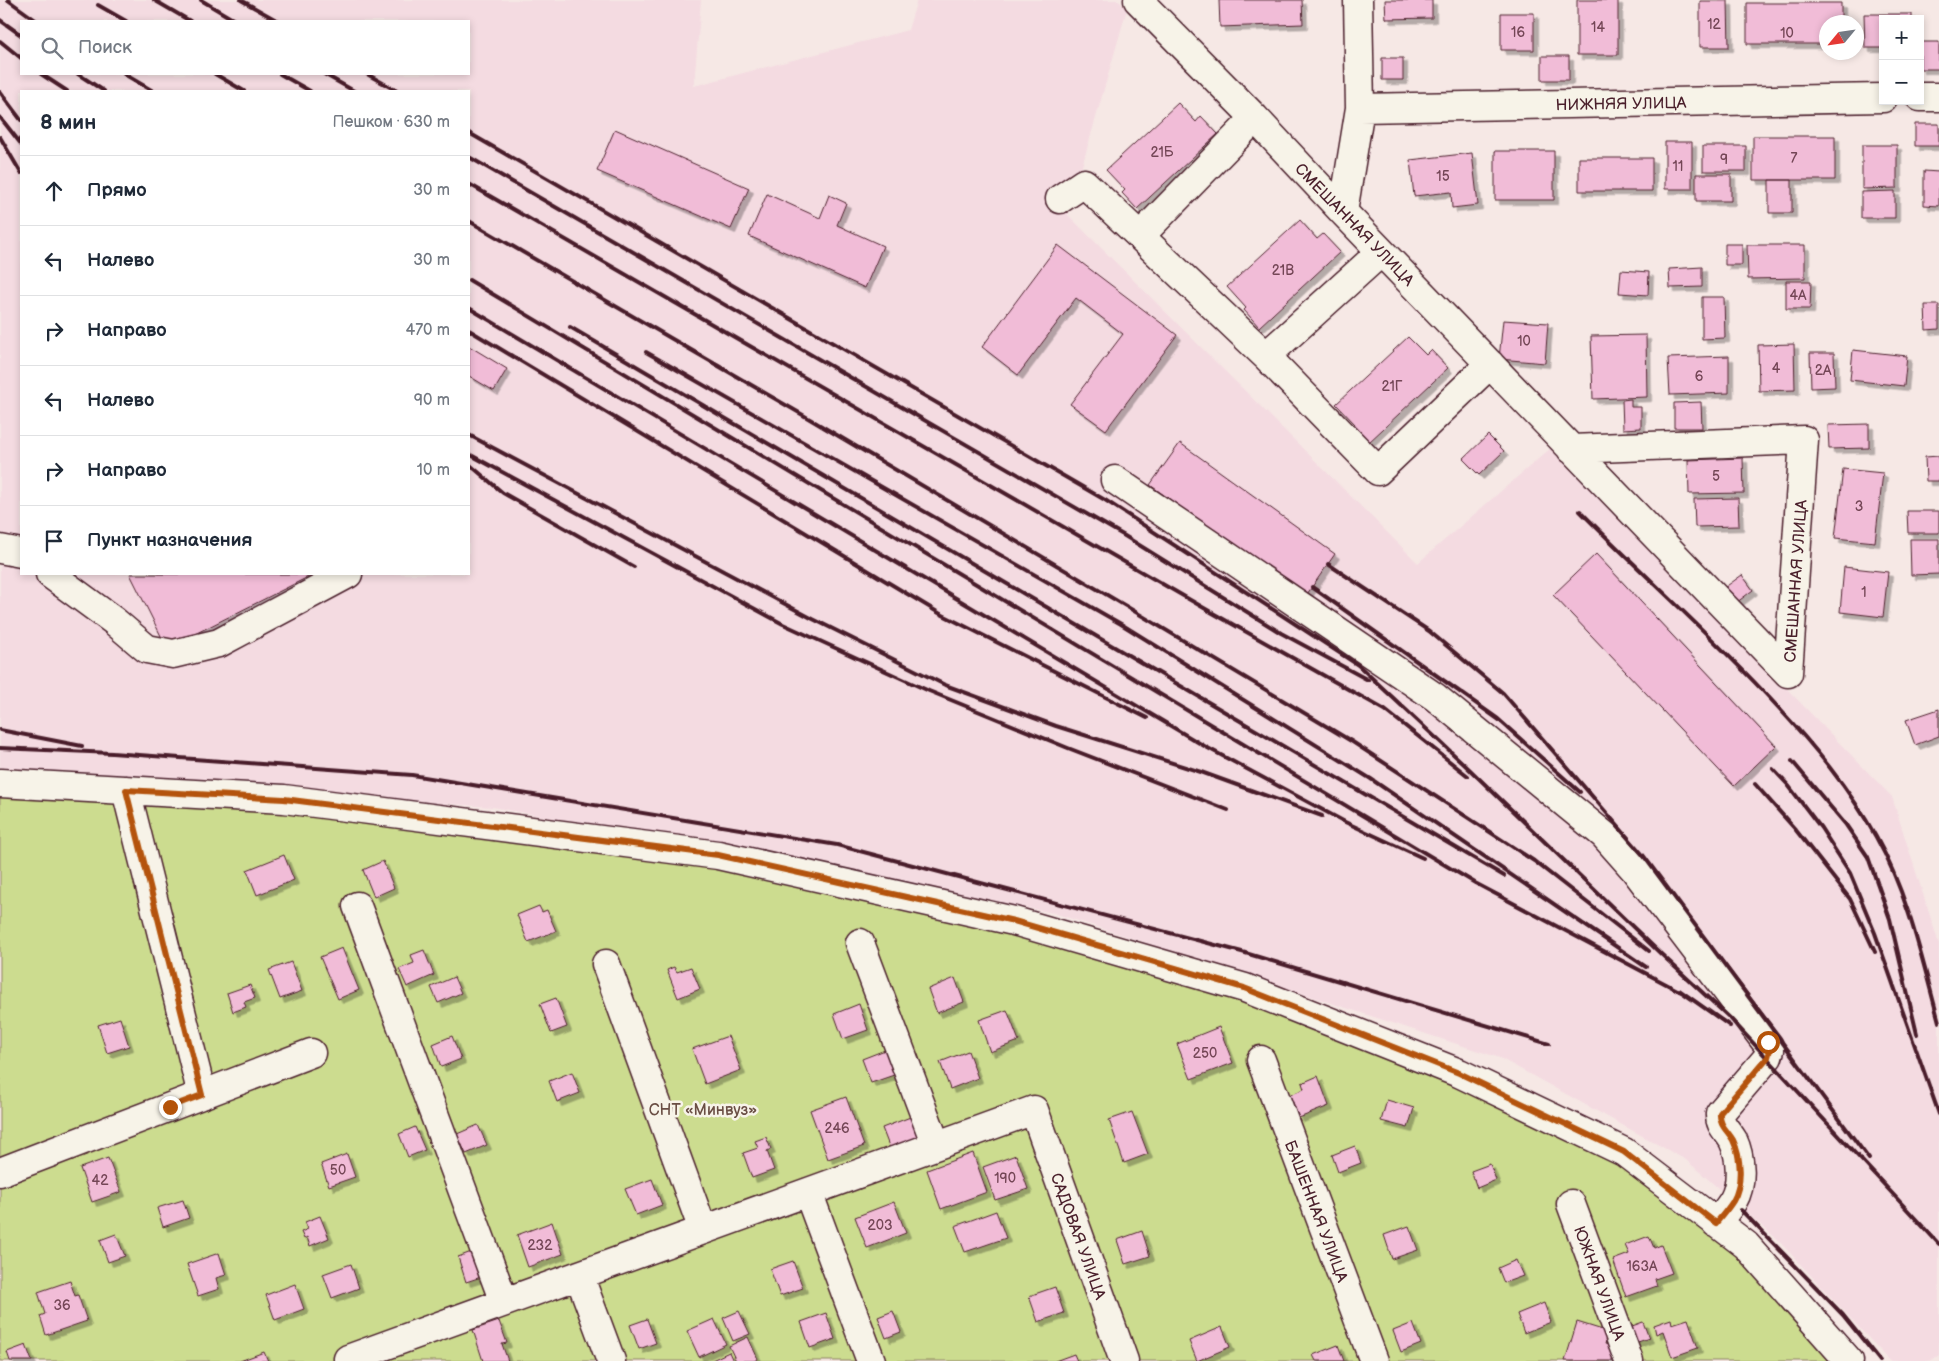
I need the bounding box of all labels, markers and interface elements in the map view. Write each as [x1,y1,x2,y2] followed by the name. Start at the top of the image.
[1819,15,1864,60] north arrow
[1879,15,1924,105] map controls
[1879,15,1924,60] button: +
[1707,16,1722,33] house number: 12
[1591,19,1605,36] house number: 14
[20,20,470,75] search box
[1511,24,1525,41] house number: 16
[1780,25,1794,42] house number: 10
[38,34,66,62] icon: search
[78,36,132,59] text: Поиск
[1879,60,1924,105] button: −
[1555,94,1687,115] street label: НИЖНЯЯ УЛИЦА
[40,110,96,135] text: 8 мин
[333,113,450,132] text: Пешком · 630 m
[1150,144,1174,161] house number: 21Б
[1791,150,1798,167] house number: 7
[1720,151,1728,168] house number: 9
[1673,158,1683,175] house number: 11
[1290,160,1418,291] street label: СМЕШАННАЯ УЛИЦА
[1436,168,1450,185] house number: 15
[40,177,68,205] icon: ahead
[87,179,147,202] text: Прямо
[413,181,450,200] text: 30 m
[40,247,68,275] icon: left
[87,249,154,272] text: Налево
[413,251,450,270] text: 30 m
[1272,262,1294,279] house number: 21В
[1789,287,1807,304] house number: 4А
[40,317,68,345] icon: right
[87,319,167,342] text: Направо
[405,321,450,340] text: 470 m
[1517,333,1531,350] house number: 10
[1772,360,1781,377] house number: 4
[1815,362,1832,379] house number: 2А
[1695,368,1704,385] house number: 6
[1381,378,1403,395] house number: 21Г
[40,387,68,415] icon: left
[87,389,154,412] text: Налево
[414,391,450,410] text: 90 m
[40,457,68,485] icon: right
[87,459,167,482] text: Направо
[417,461,450,480] text: 10 m
[1712,468,1720,485] house number: 5
[1855,498,1863,515] house number: 3
[1781,499,1812,663] street label: СМЕШАННАЯ УЛИЦА
[40,527,68,555] icon: arrive
[87,529,252,552] text: Пункт назначения
[1861,584,1867,601] house number: 1
[1757,1031,1780,1054] route start
[1193,1045,1217,1062] house number: 250
[159,1096,182,1119] route end
[649,1101,757,1120] park label: СНТ «Минвуз»
[824,1120,850,1137] house number: 246
[1280,1138,1351,1285] street label: БАШЕННАЯ УЛИЦА
[330,1162,346,1179] house number: 50
[994,1170,1016,1187] house number: 190
[1046,1171,1109,1303] street label: САДОВАЯ УЛИЦА
[92,1172,109,1189] house number: 42
[867,1217,893,1234] house number: 203
[1569,1224,1628,1344] street label: ЮЖНАЯ УЛИЦА
[528,1237,553,1254] house number: 232
[1626,1258,1658,1275] house number: 163А
[53,1297,71,1314] house number: 36

